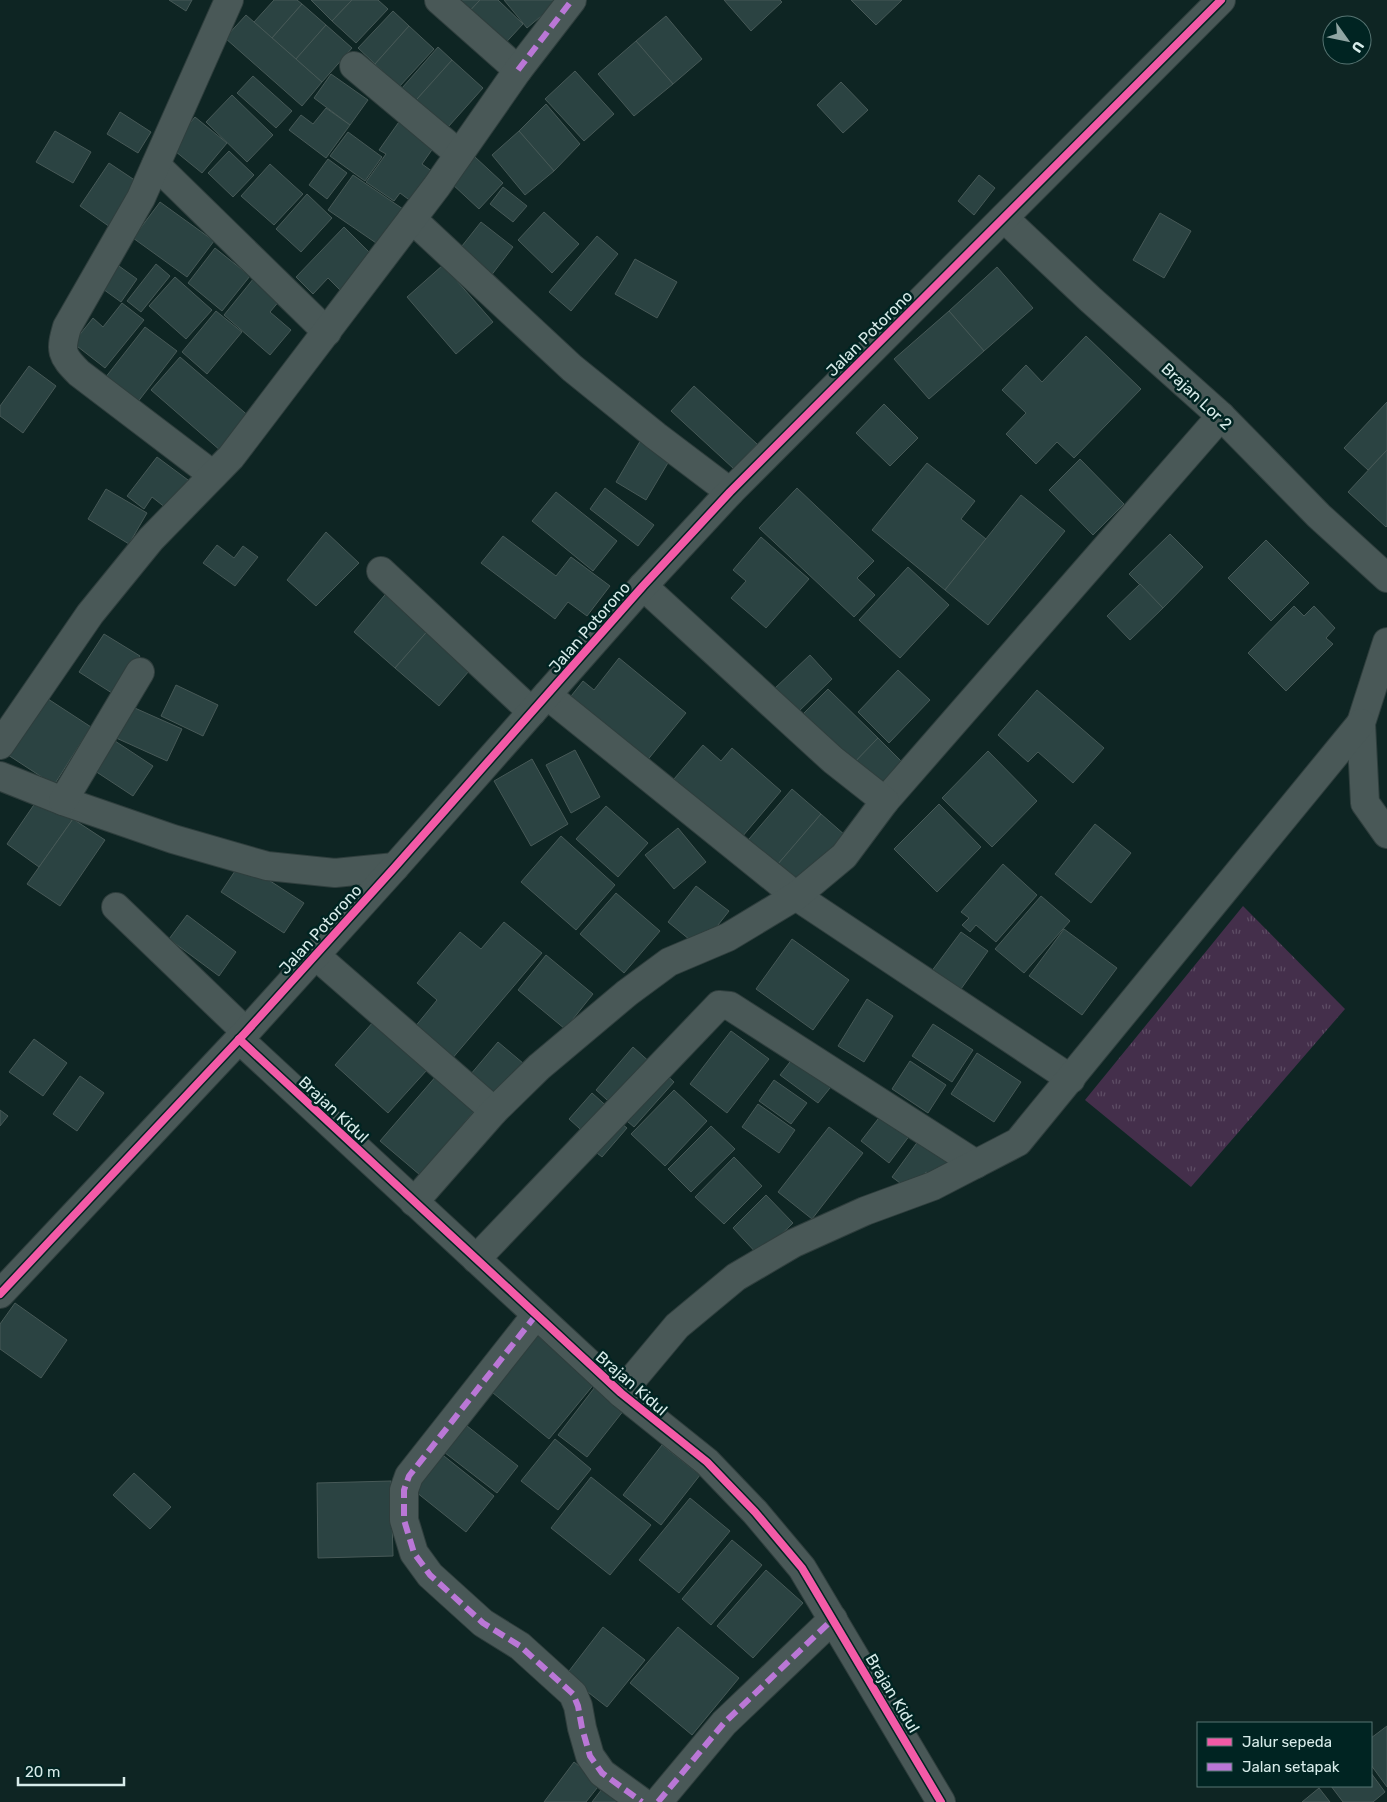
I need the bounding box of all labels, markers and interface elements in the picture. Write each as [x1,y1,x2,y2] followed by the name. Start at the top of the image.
[1322,15,1372,65] north arrow
[1348,38,1367,56] text: U
[822,286,916,380] street label: Jalan Potorono
[1158,359,1236,434] street label: Brajan Lor 2
[545,578,634,677] street label: Jalan Potorono
[275,881,366,978] street label: Jalan Potorono
[295,1072,373,1147] street label: Brajan Kidul
[592,1347,671,1420] street label: Brajan Kidul
[862,1650,924,1736] street label: Brajan Kidul
[1197,1722,1372,1787] legend
[1242,1733,1332,1751] text: Jalur sepeda
[18,1754,124,1786] scale bar
[1242,1758,1340,1776] text: Jalan setapak
[25,1763,60,1781] text: 20 m

